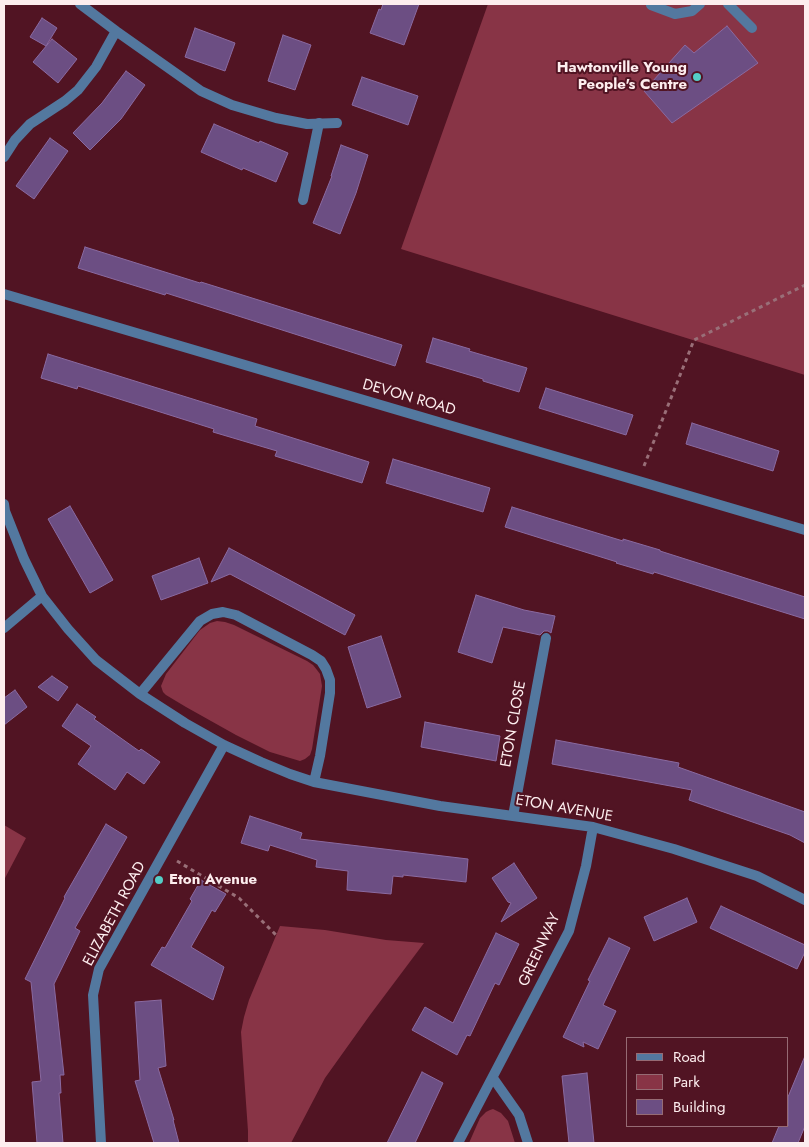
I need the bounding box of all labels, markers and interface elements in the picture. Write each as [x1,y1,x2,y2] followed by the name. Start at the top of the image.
[557,59,687,94] place label: Hawtonville Young People's Centre
[691,71,703,83] marker: Hawtonville Young People's Centre
[360,376,458,420] street label: DEVON ROAD
[498,679,530,769] street label: ETON CLOSE
[514,792,614,826] street label: ETON AVENUE
[80,859,150,969] street label: ELIZABETH ROAD
[169,871,257,889] place label: Eton Avenue
[153,874,165,886] marker: Eton Avenue
[515,911,565,989] street label: GREENWAY
[626,1037,789,1127] legend
[673,1046,705,1068] text: Road
[673,1071,700,1093] text: Park
[673,1096,725,1118] text: Building

